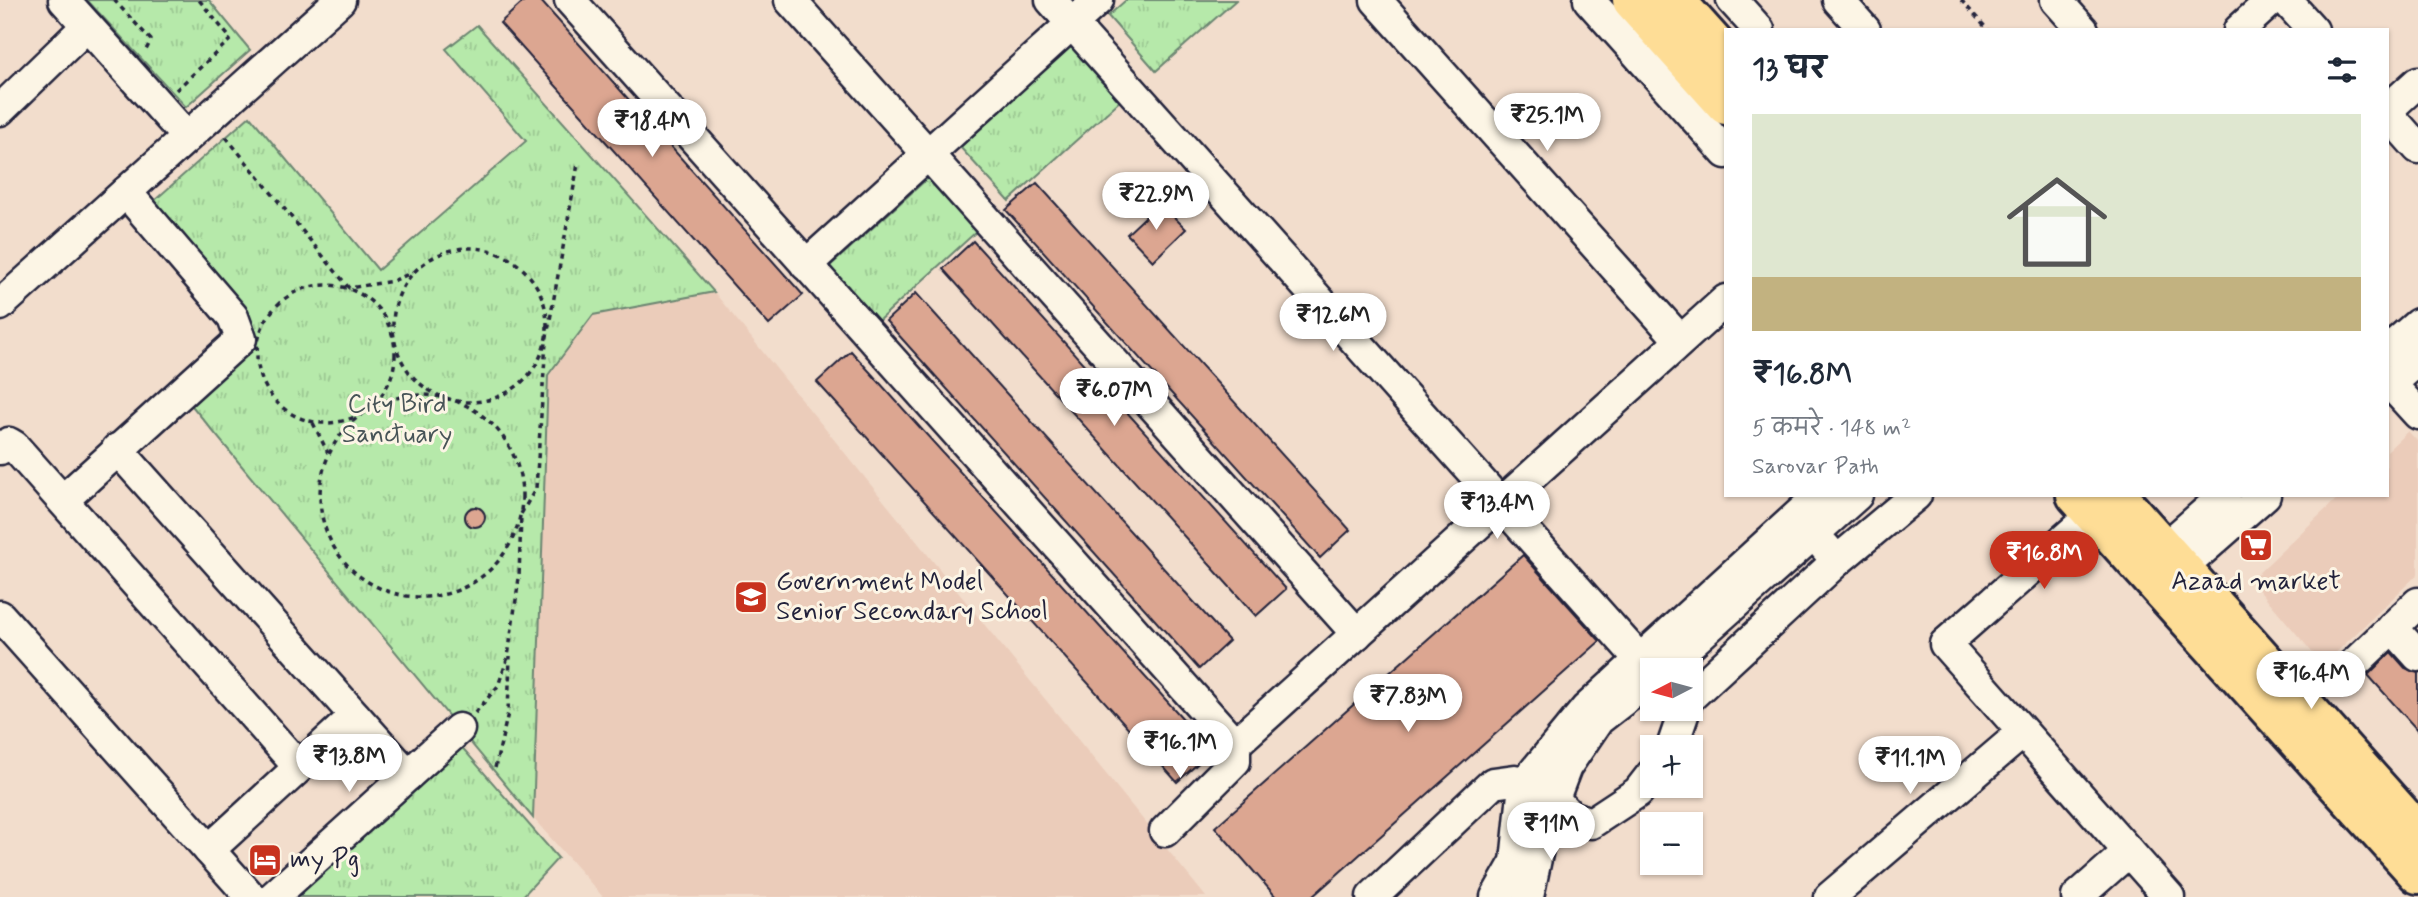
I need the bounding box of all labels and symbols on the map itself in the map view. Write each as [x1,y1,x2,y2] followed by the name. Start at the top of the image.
[1490,94,1604,153] pin: ₹25.1M
[595,100,709,159] pin: ₹18.4M
[1099,173,1213,232] pin: ₹22.9M
[1276,294,1390,353] pin: ₹12.6M
[1057,368,1171,428] pin: ₹6.07M
[342,388,452,452] park label: City Bird Sanctuary
[1440,482,1554,541] pin: ₹13.4M
[2237,526,2275,564] supermarket icon: Azaad market
[1987,532,2101,591] pin: ₹16.8M
[776,565,1048,629] place label: Government Model Senior Secondary School
[2171,565,2341,599] place label: Azaad market
[732,578,770,616] school or university icon: Government Model Senior Secondary School
[2254,652,2368,711] pin: ₹16.4M
[1640,658,1703,721] north arrow
[1351,674,1465,734] pin: ₹7.83M
[1123,720,1237,780] pin: ₹16.1M
[292,734,406,794] pin: ₹13.8M
[1853,736,1967,796] pin: ₹11.1M
[1510,802,1592,862] pin: ₹11M
[246,841,284,879] hotel icon: my Pg
[290,843,359,877] place label: my Pg

